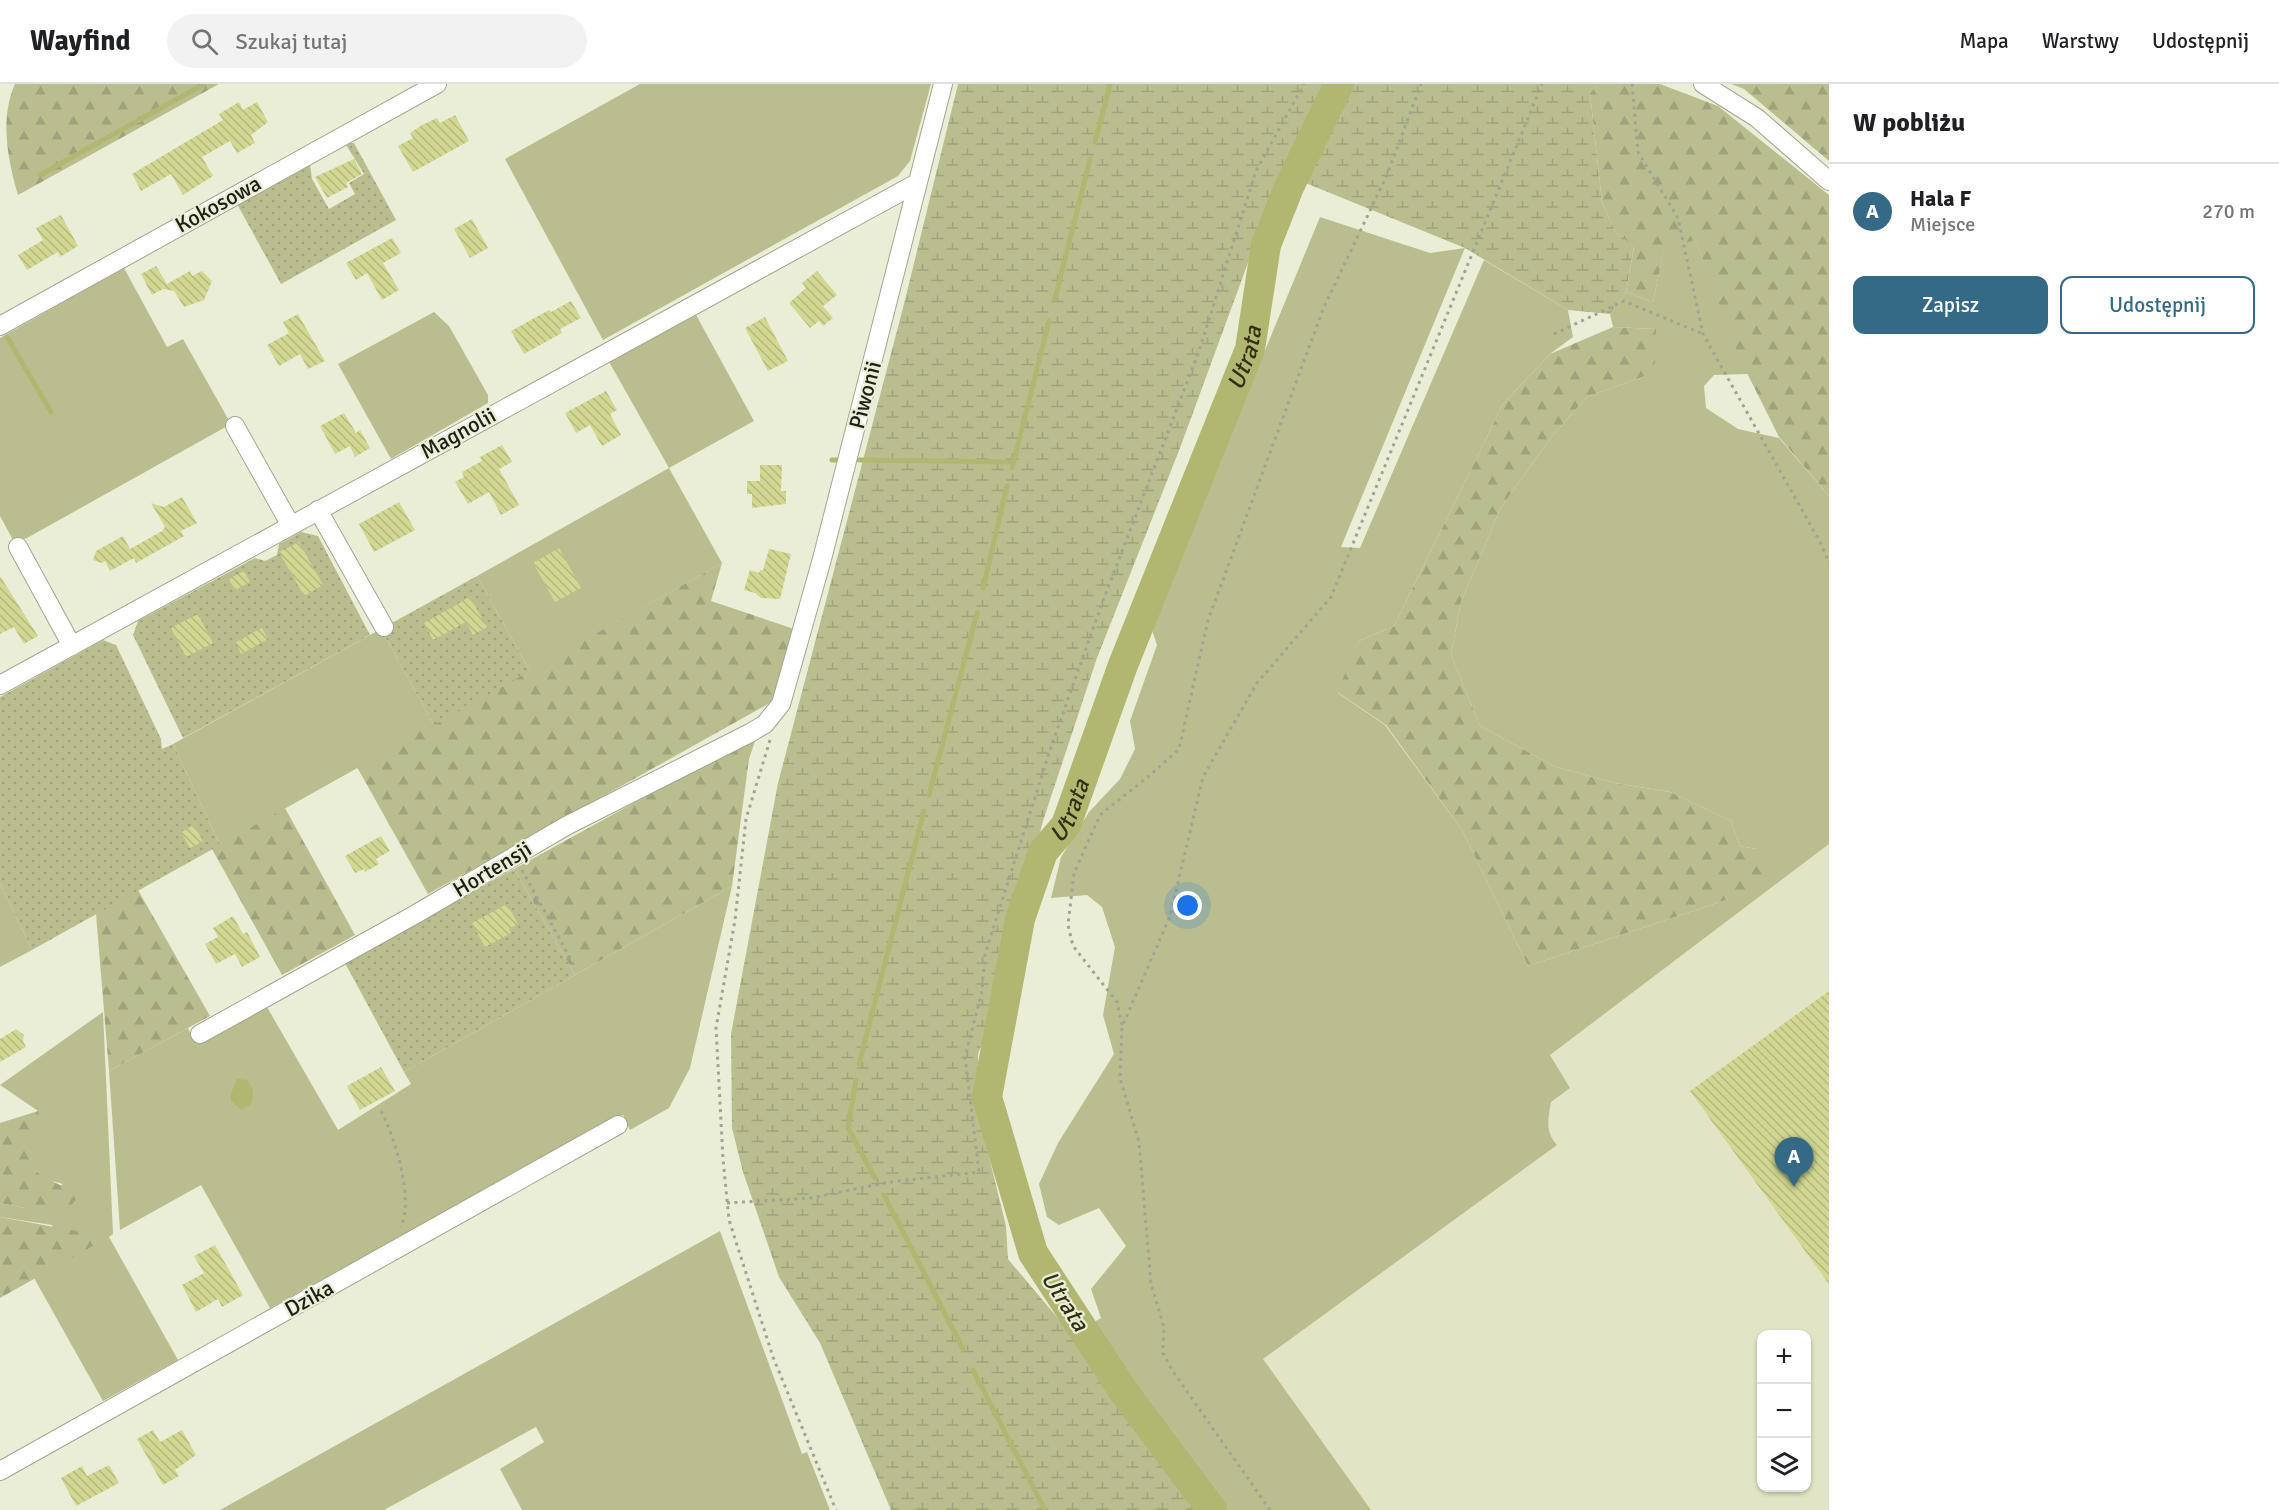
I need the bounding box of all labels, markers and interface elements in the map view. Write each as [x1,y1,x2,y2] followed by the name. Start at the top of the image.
[167,14,587,68] search box
[30,24,131,58] text: Wayfind
[188,25,221,58] icon: search
[236,28,347,55] text: Szukaj tutaj
[1959,28,2009,54] text: Mapa
[2042,28,2119,54] text: Warstwy
[2152,28,2249,54] text: Udostępnij
[1853,107,1965,139] text: W pobliżu
[170,169,266,239] street label: Kokosowa
[1910,185,1971,212] text: Hala F
[1866,199,1879,224] text: A
[2202,199,2255,224] text: 270 m
[1910,212,1975,237] text: Miejsce
[1853,276,2048,334] button: Zapisz
[2060,276,2255,334] button: Udostępnij
[1220,323,1268,394] water label: Utrata
[843,358,887,432] street label: Piwonii
[416,401,500,465] street label: Magnolii
[1043,774,1096,849] water label: Utrata
[448,835,536,903] street label: Hortensji
[1173,891,1202,920] your location
[1774,1138,1814,1187] pin: A
[1035,1265,1096,1337] water label: Utrata
[280,1274,338,1322] street label: Dzika
[1757,1330,1811,1492] map controls
[1757,1330,1811,1384] button: +
[1757,1384,1811,1438] button: −
[1757,1438,1811,1492] button: layers

